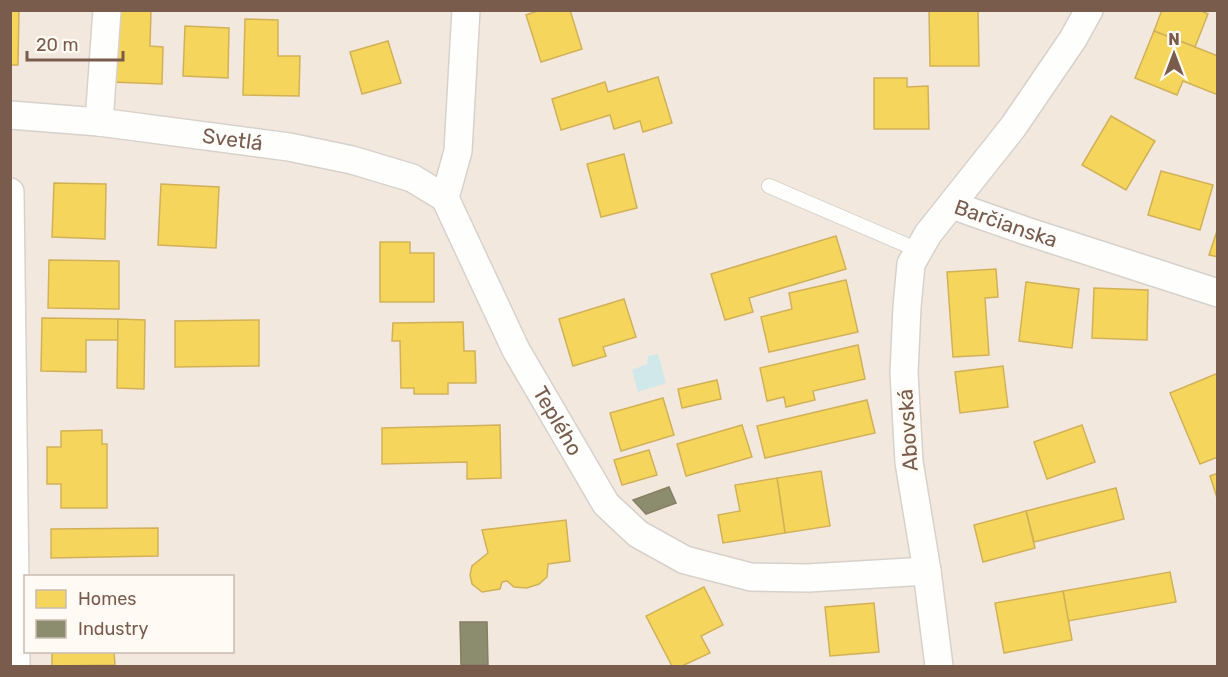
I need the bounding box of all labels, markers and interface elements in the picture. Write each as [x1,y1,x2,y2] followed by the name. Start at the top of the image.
[27,24,123,62] scale bar
[1144,24,1204,84] north arrow
[1168,30,1180,49] text: N
[36,34,78,56] text: 20 m
[201,123,264,155] street label: Svetlá
[951,194,1061,252] street label: Barčianska
[528,382,588,460] street label: Teplého
[892,388,923,472] street label: Abovská
[24,575,234,653] legend
[78,588,136,610] text: Homes
[78,618,148,640] text: Industry

